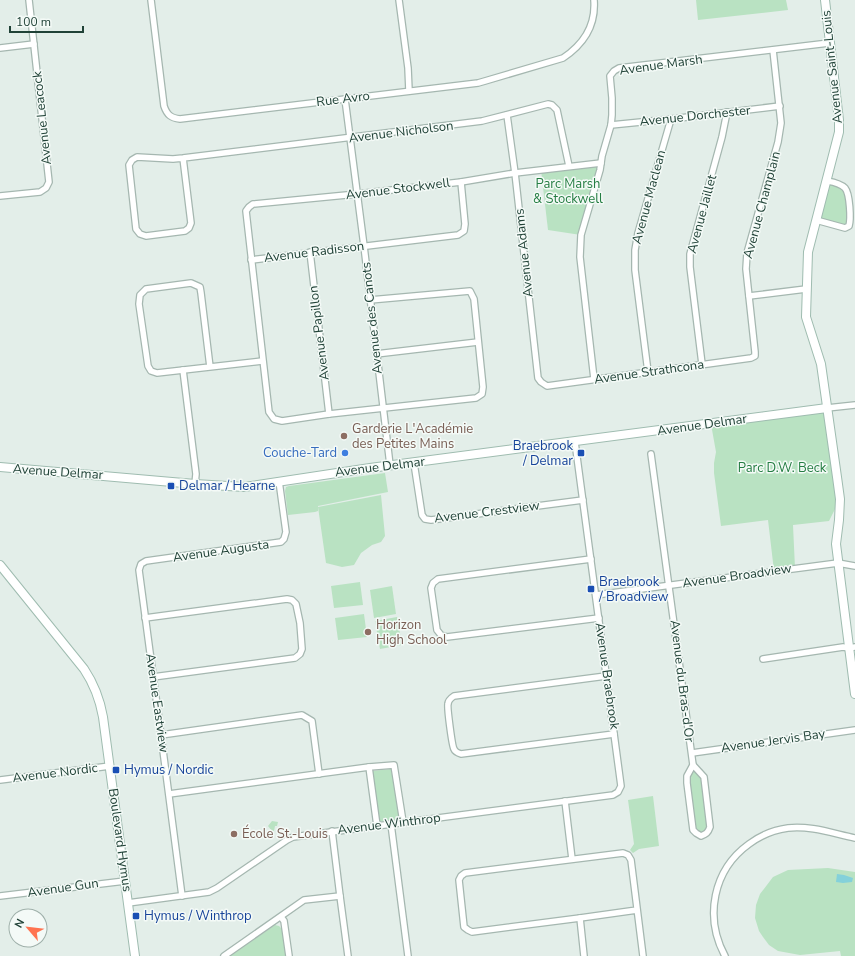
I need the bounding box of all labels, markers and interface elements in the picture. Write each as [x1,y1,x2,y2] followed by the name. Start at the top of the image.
[10,8,83,34] scale bar
[817,10,847,124] street label: Avenue Saint-Louis
[16,14,51,30] text: 100 m
[618,50,704,80] street label: Avenue Marsh
[28,70,56,166] street label: Avenue Leacock
[315,87,371,111] street label: Rue Avro
[639,101,752,131] street label: Avenue Dorchester
[348,117,454,147] street label: Avenue Nicholson
[628,148,670,246] street label: Avenue Maclean
[739,149,785,261] street label: Avenue Champlain
[683,172,721,255] street label: Avenue Jaillet
[345,174,451,204] street label: Avenue Stockwell
[533,175,603,208] park label: Parc Marsh & Stockwell
[510,208,538,298] street label: Avenue Adams
[263,237,365,267] street label: Avenue Radisson
[357,261,387,375] street label: Avenue des Canots
[304,285,334,381] street label: Avenue Papillon
[593,355,705,389] street label: Avenue Strathcona
[656,410,748,440] street label: Avenue Delmar
[352,420,473,453] place label: Garderie L'Académie des Petites Mains
[339,431,349,441] marker: Garderie L'Académie des Petites Mains
[513,437,573,470] place label: Braebrook / Delmar
[263,444,337,462] place label: Couche-Tard
[340,448,350,458] marker: Couche-Tard
[576,448,586,458] marker: Braebrook / Delmar
[334,453,426,481] street label: Avenue Delmar
[738,459,827,477] park label: Parc D.W. Beck
[12,460,104,484] street label: Avenue Delmar
[179,477,275,495] place label: Delmar / Hearne
[166,481,176,491] marker: Delmar / Hearne
[433,497,541,527] street label: Avenue Crestview
[172,535,270,567] street label: Avenue Augusta
[681,559,793,593] street label: Avenue Broadview
[598,573,669,606] place label: Braebrook / Broadview
[586,584,596,594] marker: Braebrook / Broadview
[376,616,447,649] place label: Horizon High School
[666,619,698,744] street label: Avenue du Bras-d'Or
[591,621,623,731] street label: Avenue Braebrook
[363,627,373,637] marker: Horizon High School
[141,652,173,754] street label: Avenue Eastview
[720,725,827,757] street label: Avenue Jervis Bay
[11,759,99,787] street label: Avenue Nordic
[124,761,214,779] place label: Hymus / Nordic
[111,765,121,775] marker: Hymus / Nordic
[104,787,136,893] street label: Boulevard Hymus
[336,809,442,839] street label: Avenue Winthrop
[242,824,328,843] place label: École St.-Louis
[229,829,239,839] marker: École St.-Louis
[26,874,100,902] street label: Avenue Gun
[144,907,252,925] place label: Hymus / Winthrop
[8,908,48,948] north arrow
[131,911,141,921] marker: Hymus / Winthrop
[11,916,28,931] text: N

